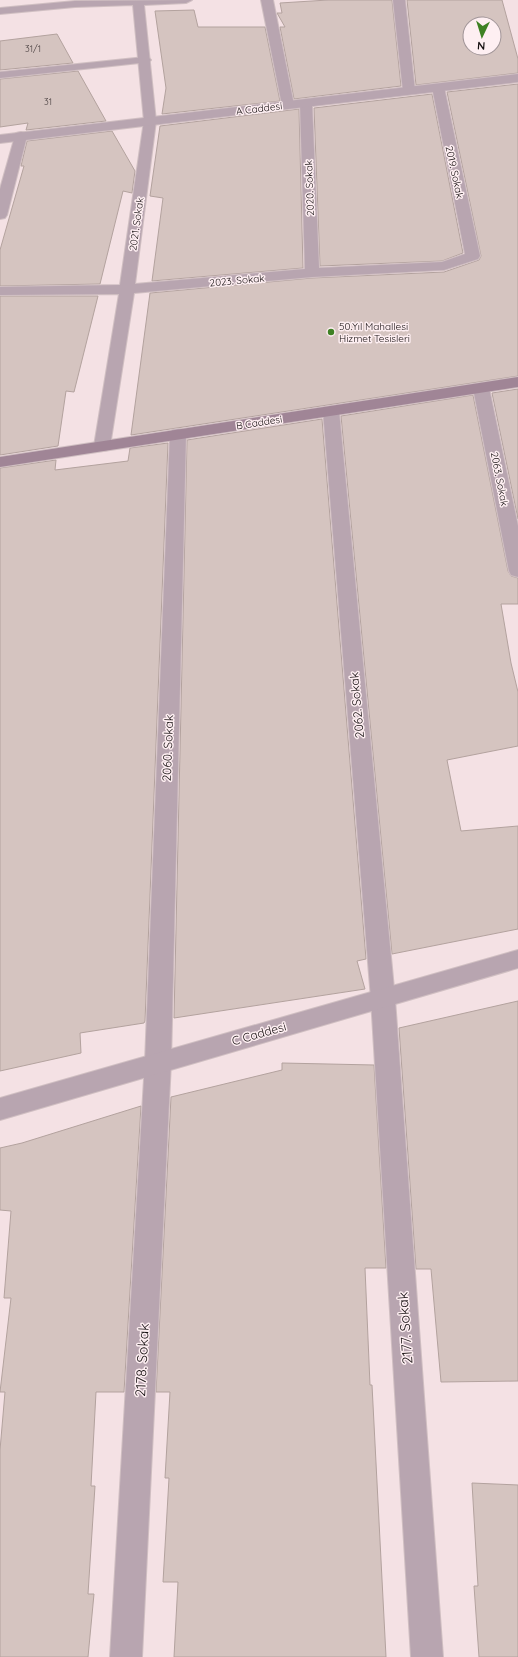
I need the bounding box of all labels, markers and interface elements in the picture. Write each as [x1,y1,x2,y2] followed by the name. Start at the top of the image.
[462,16,502,56] north arrow
[477,39,486,53] text: N
[25,43,41,54] house number: 31/1
[44,96,52,107] house number: 31
[235,99,283,118] street label: A Caddesi
[443,145,466,200] street label: 2019. Sokak
[302,160,317,216] street label: 2020. Sokak
[126,197,147,252] street label: 2021. Sokak
[209,272,265,289] street label: 2023. Sokak
[339,320,410,345] place label: 50.Yıl Mahallesi Hizmet Tesisleri
[326,327,336,337] marker: 50.Yıl Mahallesi Hizmet Tesisleri
[235,412,283,433] street label: B Caddesi
[488,451,511,507] street label: 2063. Sokak
[346,671,367,739] street label: 2062. Sokak
[159,714,176,782] street label: 2060. Sokak
[230,1019,288,1048] street label: C Caddesi
[393,1291,417,1365] street label: 2177. Sokak
[131,1323,153,1397] street label: 2178. Sokak

